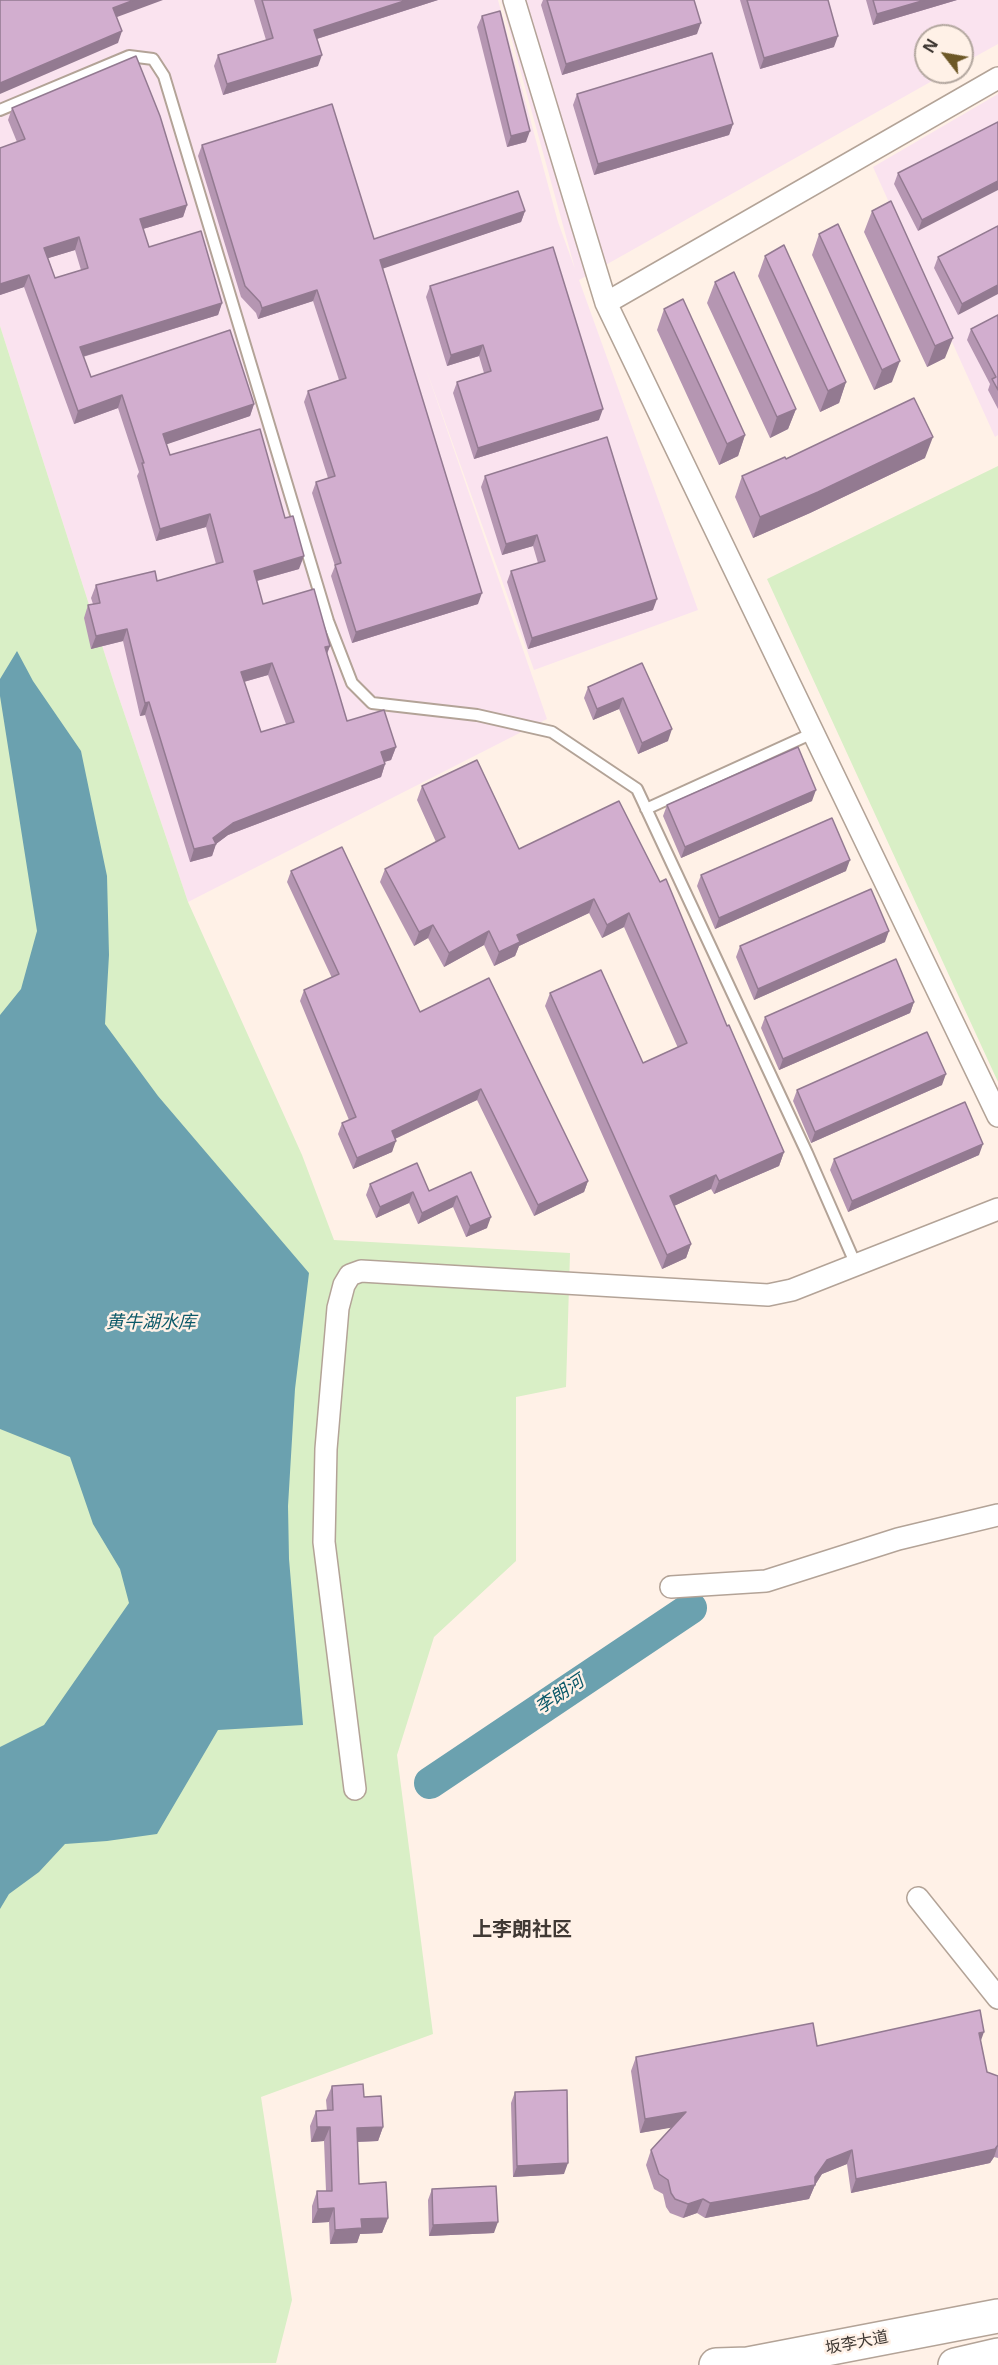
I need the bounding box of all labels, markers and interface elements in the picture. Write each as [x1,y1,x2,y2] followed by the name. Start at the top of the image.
[914,24,974,84] north arrow
[918,35,943,57] text: N
[106,1312,196,1334] water label: 黄牛湖水库
[532,1671,588,1719] water label: 李朗河
[472,1918,572,1942] district label: 上李朗社区
[824,2327,890,2359] street label: 坂李大道

